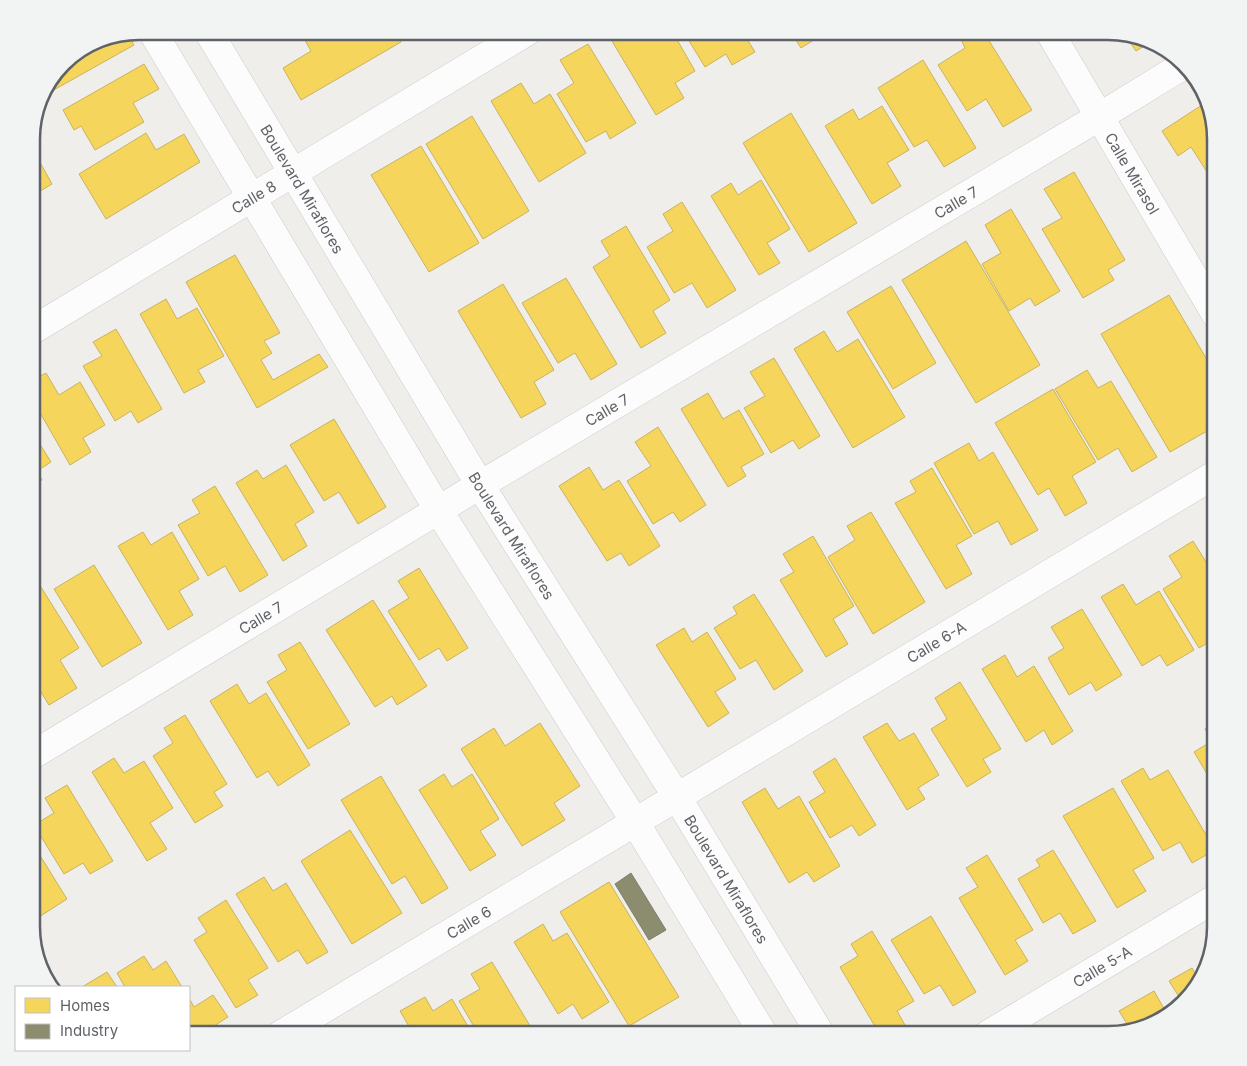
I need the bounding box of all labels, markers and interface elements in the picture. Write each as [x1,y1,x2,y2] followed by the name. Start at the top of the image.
[257,121,349,257] street label: Boulevard Miraflores
[1101,129,1164,217] street label: Calle Mirasol
[228,176,279,217] street label: Calle 8
[930,182,981,223] street label: Calle 7
[581,389,632,430] street label: Calle 7
[465,468,559,603] street label: Boulevard Miraflores
[235,597,286,638] street label: Calle 7
[903,617,969,667] street label: Calle 6-A
[680,811,773,947] street label: Boulevard Miraflores
[443,901,495,943] street label: Calle 6
[1069,941,1135,991] street label: Calle 5-A
[15,986,190,1051] legend
[60,996,110,1015] text: Homes
[60,1021,119,1040] text: Industry

